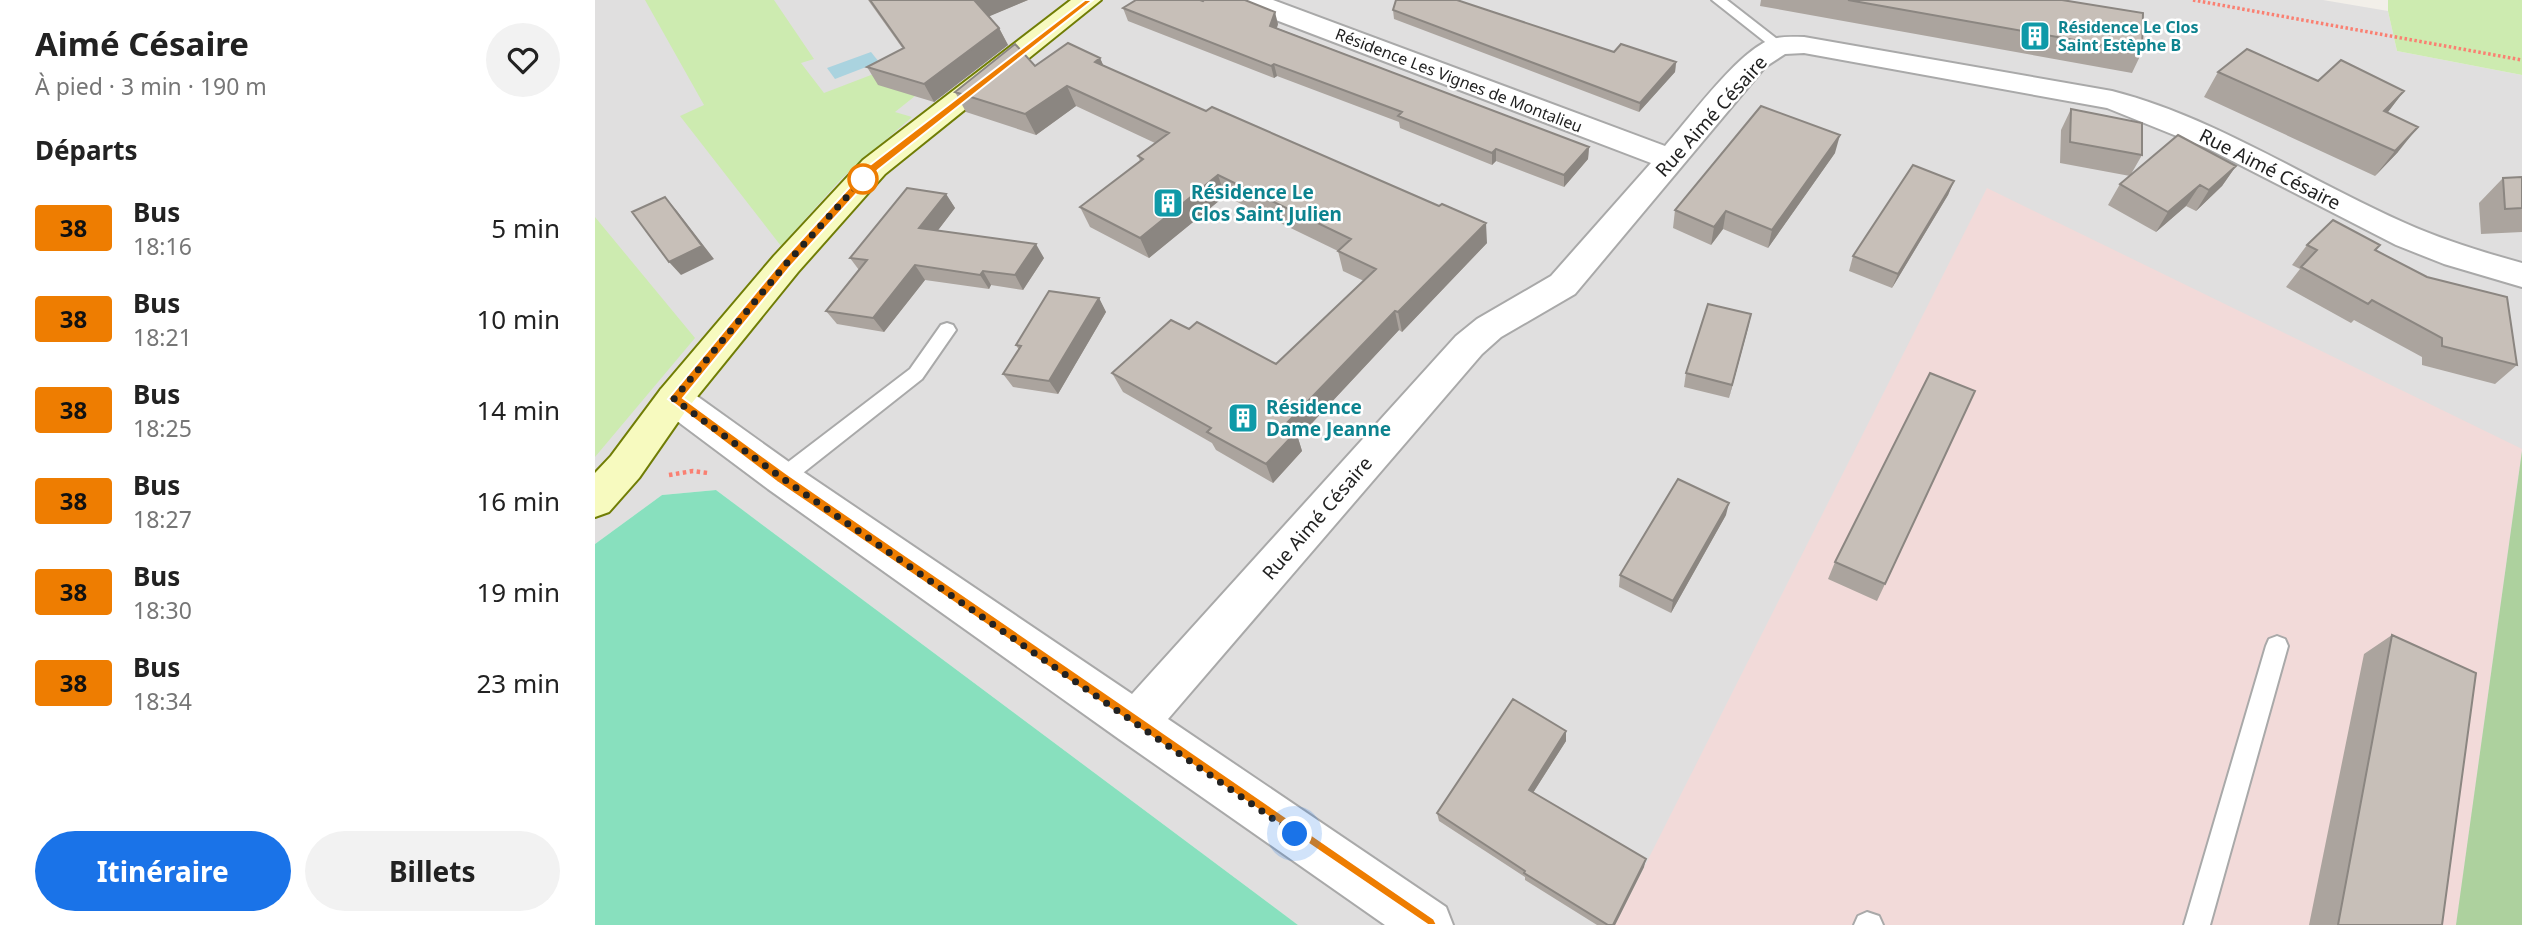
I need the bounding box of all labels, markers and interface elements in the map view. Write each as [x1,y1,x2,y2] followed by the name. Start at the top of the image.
[2058,16,2199,56] place label: Résidence Le Clos Saint Estèphe B
[2018,19,2052,53] building icon: Résidence Le Clos Saint Estèphe B
[35,21,249,66] text: Aimé Césaire
[486,23,560,97] button: heart
[1332,23,1586,137] street label: Résidence Les Vignes de Montalieu
[1649,50,1773,182] street label: Rue Aimé Césaire
[35,70,267,102] text: À pied · 3 min · 190 m
[2195,122,2345,216] street label: Rue Aimé Césaire
[35,132,138,168] text: Départs
[848,164,878,194] unlabelled marker
[1191,179,1342,227] place label: Résidence Le Clos Saint Julien
[1151,186,1185,220] building icon: Résidence Le Clos Saint Julien
[133,194,180,230] text: Bus
[491,210,560,246] text: 5 min
[60,211,87,244] text: 38
[133,230,192,262] text: 18:16
[133,285,180,321] text: Bus
[476,301,560,337] text: 10 min
[60,302,87,335] text: 38
[133,321,192,353] text: 18:21
[133,376,180,412] text: Bus
[476,392,560,428] text: 14 min
[60,393,87,426] text: 38
[1266,394,1391,442] place label: Résidence Dame Jeanne
[1226,401,1260,435] building icon: Résidence Dame Jeanne
[133,412,192,444] text: 18:25
[1256,451,1378,585] street label: Rue Aimé Césaire
[133,467,180,503] text: Bus
[476,483,560,519] text: 16 min
[60,484,87,517] text: 38
[133,503,192,535] text: 18:27
[133,558,180,594] text: Bus
[476,574,560,610] text: 19 min
[60,575,87,608] text: 38
[133,594,192,626] text: 18:30
[133,649,180,685] text: Bus
[476,665,560,701] text: 23 min
[60,666,87,699] text: 38
[133,685,192,717] text: 18:34
[1277,816,1312,851] your location
[35,831,291,911] button: Itinéraire
[305,831,560,911] button: Billets

